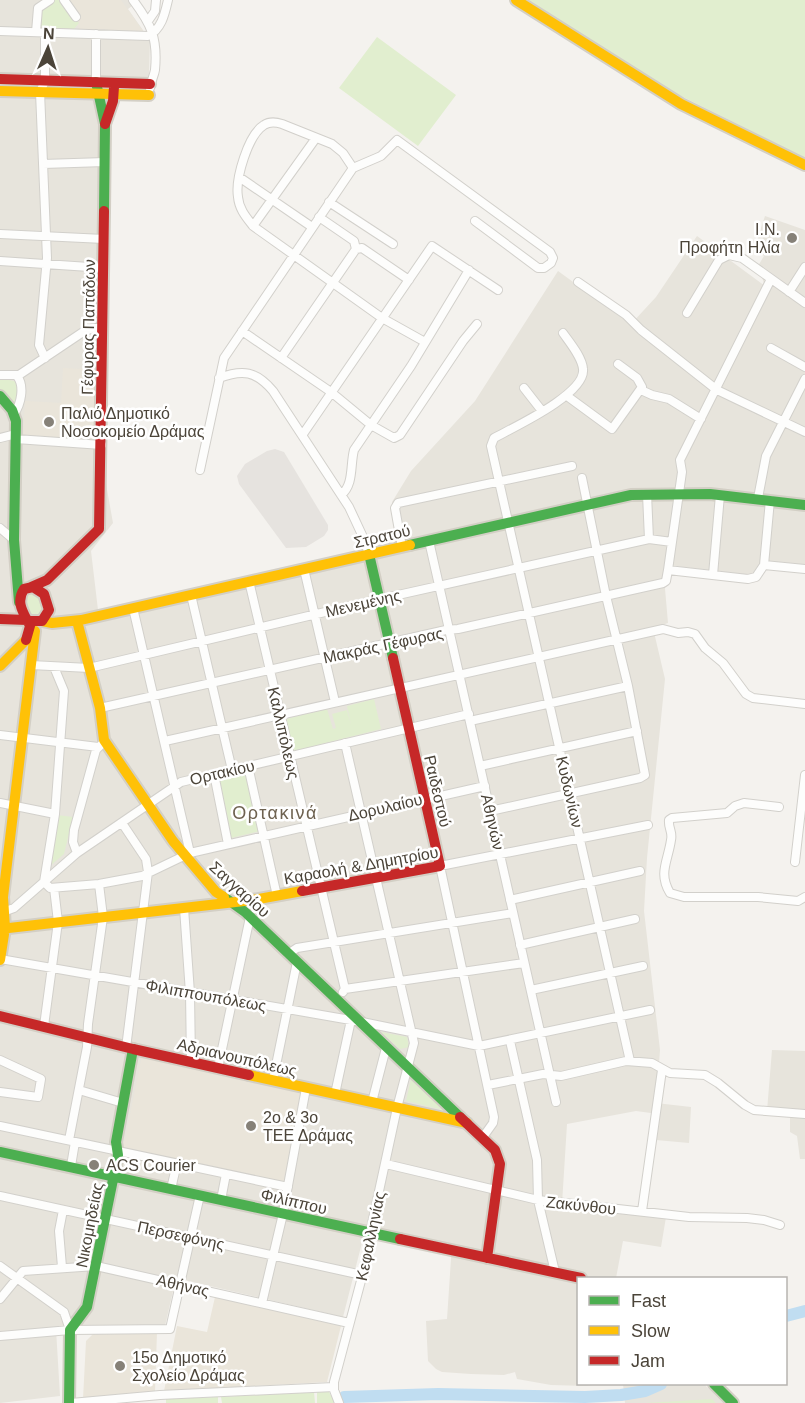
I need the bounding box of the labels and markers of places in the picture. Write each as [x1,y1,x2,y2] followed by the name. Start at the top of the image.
[679,221,780,256] place label: Ι.Ν. Προφήτη Ηλία
[785,231,799,245] marker: Ι.Ν. Προφήτη Ηλία
[61,405,205,440] place label: Παλιό Δημοτικό Νοσοκομείο Δράμας
[42,415,56,429] marker: Παλιό Δημοτικό Νοσοκομείο Δράμας
[263,1109,353,1144] place label: 2ο & 3ο ΤΕΕ Δράμας
[244,1119,258,1133] marker: 2ο & 3ο ΤΕΕ Δράμας
[106,1157,196,1174] place label: ACS Courier
[87,1158,101,1172] marker: ACS Courier
[132,1349,245,1384] place label: 15ο Δημοτικό Σχολείο Δράμας
[113,1359,127,1373] marker: 15ο Δημοτικό Σχολείο Δράμας

